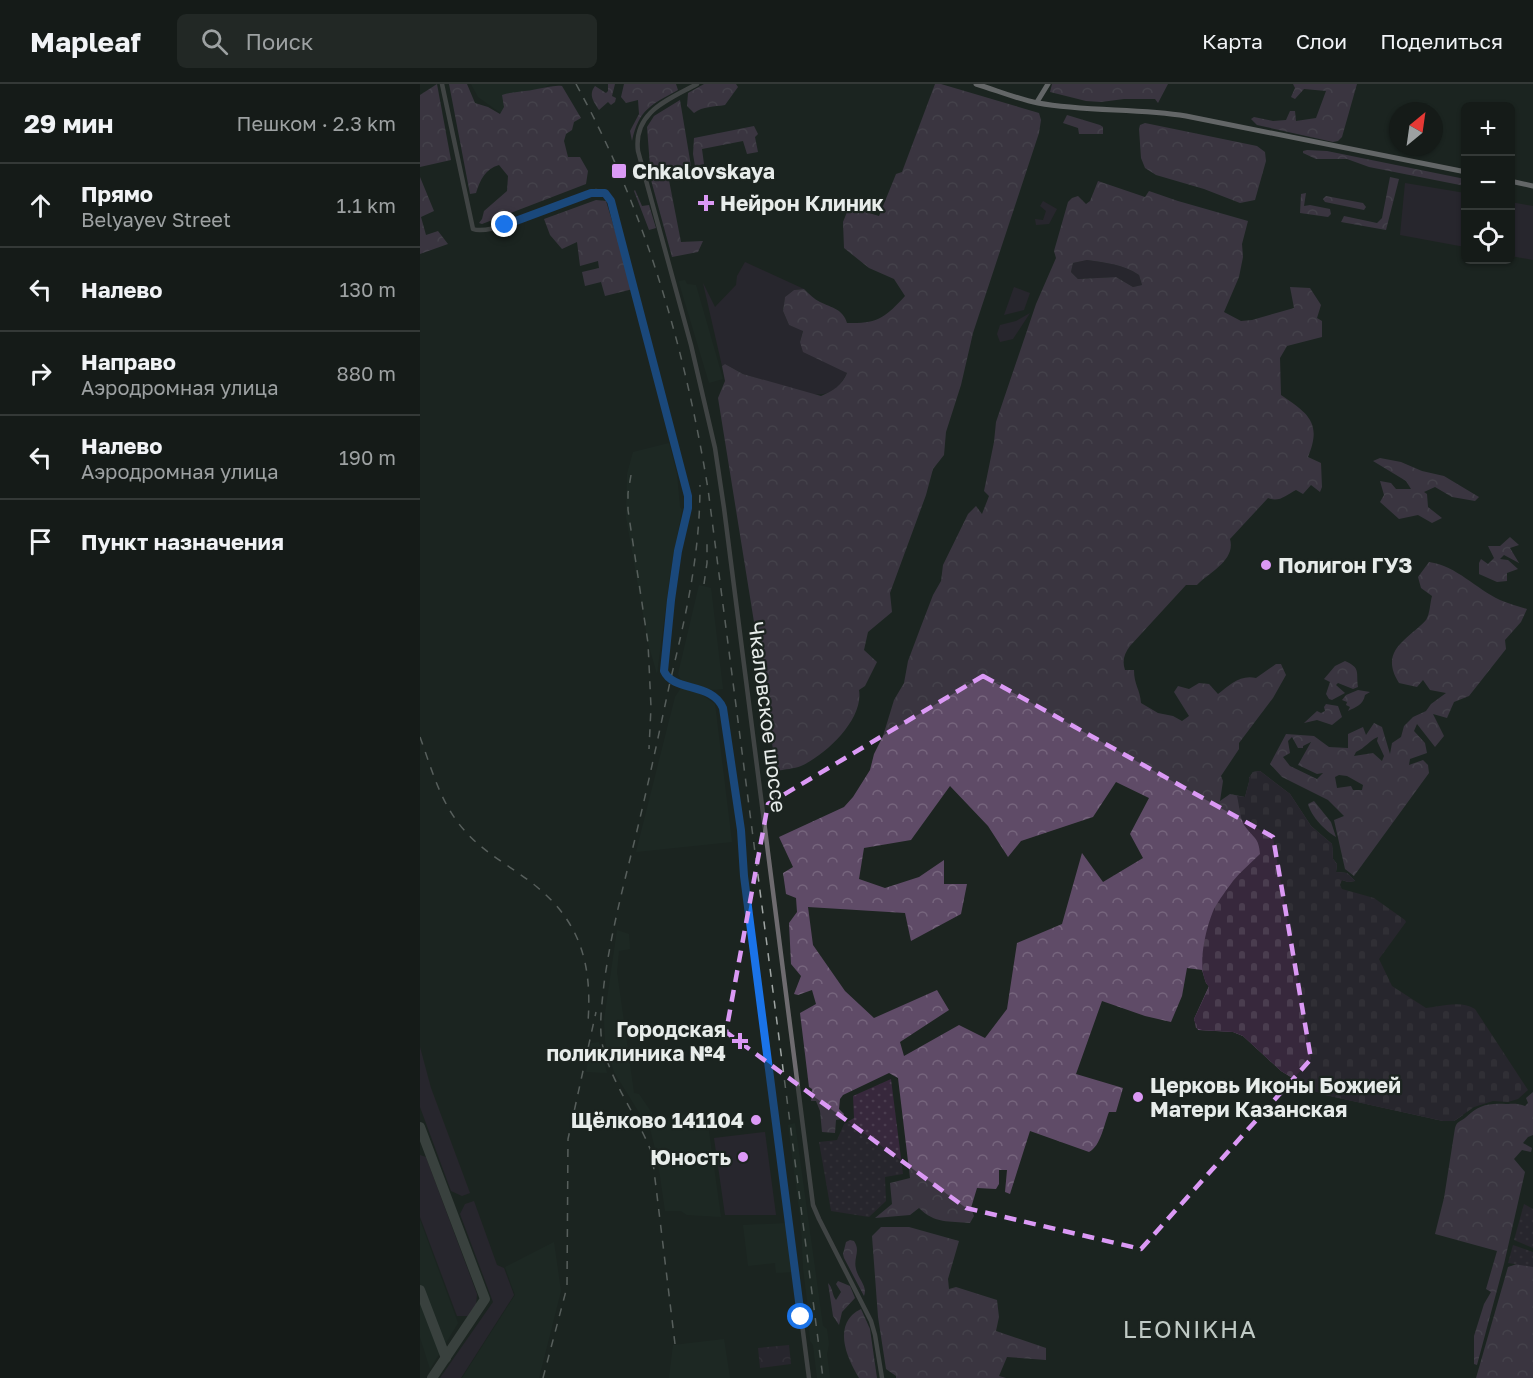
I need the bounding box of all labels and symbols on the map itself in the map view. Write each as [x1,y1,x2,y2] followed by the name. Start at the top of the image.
[1389,102,1443,156] north arrow
[632,158,775,184] place label: Chkalovskaya
[610,162,628,180] marker: Chkalovskaya
[720,190,884,216] place label: Нейрон Клиник
[697,194,715,212] marker: Нейрон Клиник
[491,211,517,237] route end
[1278,552,1412,578] place label: Полигон ГУЗ
[1259,558,1273,572] marker: Полигон ГУЗ
[743,620,793,814] street label: Чкаловское шоссе
[546,1016,726,1066] place label: Городская поликлиника №4
[731,1032,749,1050] marker: Городская поликлиника №4
[1150,1072,1401,1122] place label: Церковь Иконы Божией Матери Казанская
[1131,1090,1145,1104] marker: Церковь Иконы Божией Матери Казанская
[571,1107,744,1133] place label: Щёлково 141104
[749,1113,763,1127] marker: Щёлково 141104
[650,1144,731,1170] place label: Юность
[736,1150,750,1164] marker: Юность
[787,1303,813,1329] route start
[1123,1314,1257,1343] district label: LEONIKHA

